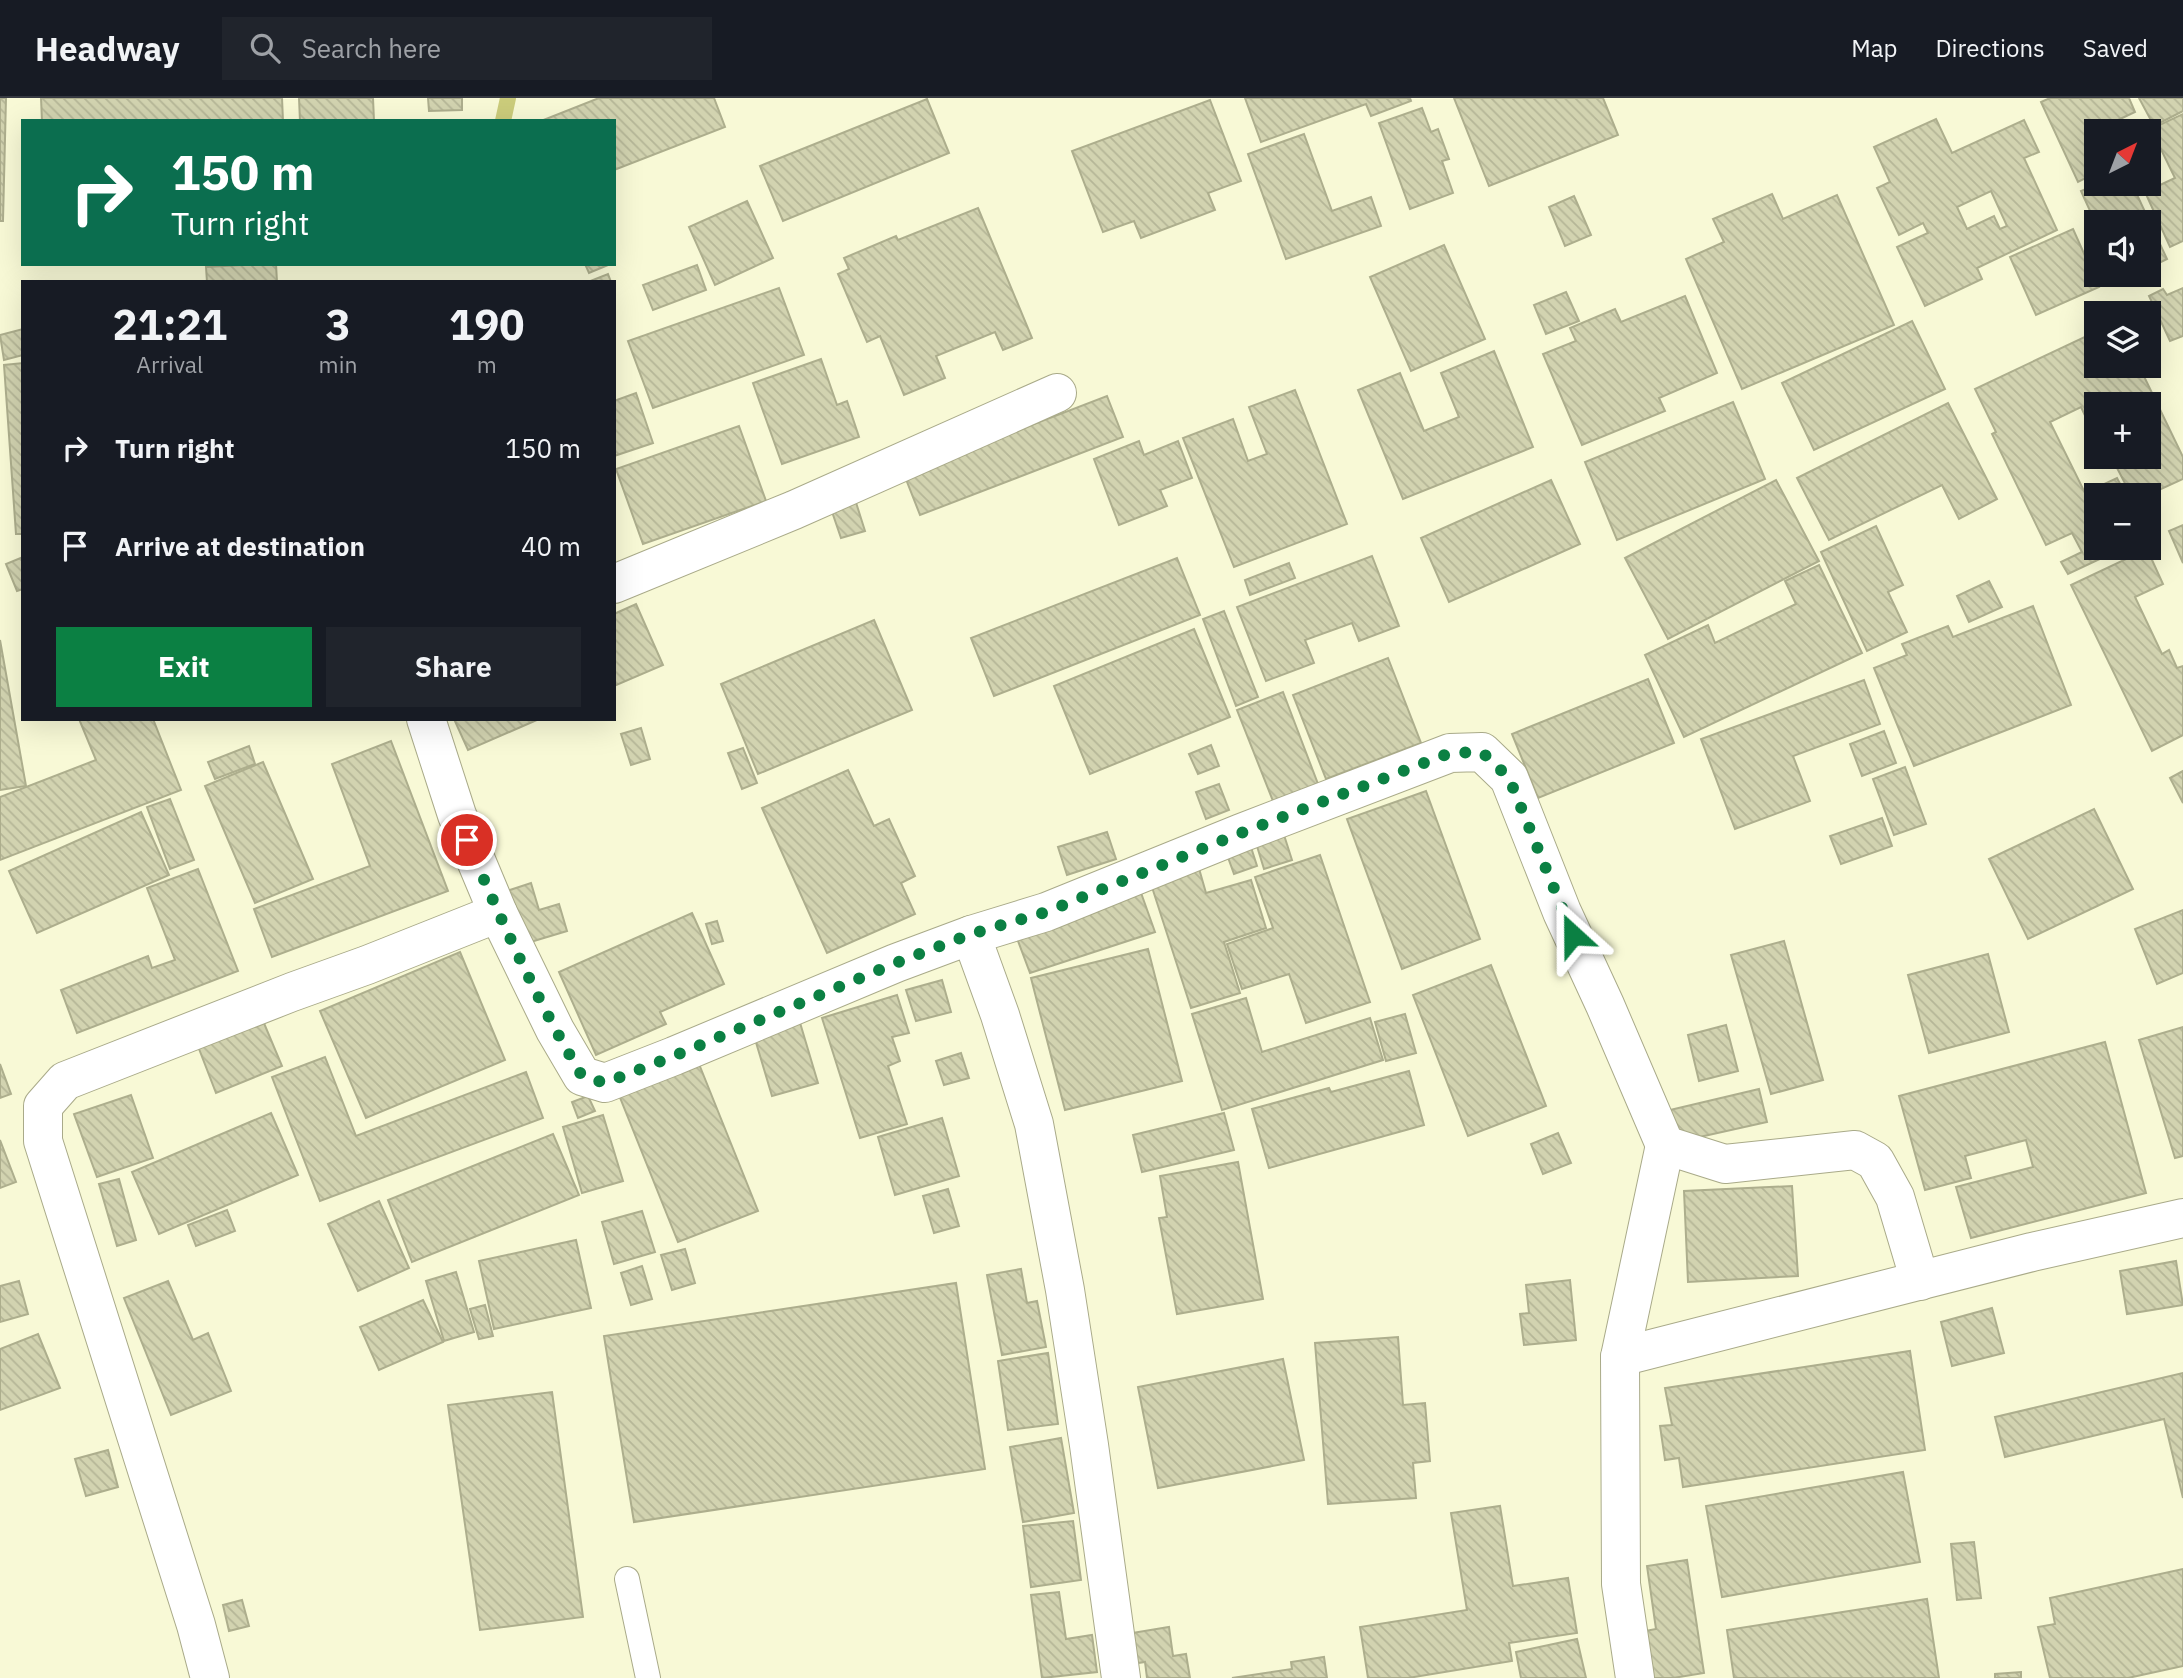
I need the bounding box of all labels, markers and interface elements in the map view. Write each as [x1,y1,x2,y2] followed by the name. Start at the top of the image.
[222,17,712,80] search box
[35,27,180,70] text: Headway
[246,29,284,67] icon: search
[302,31,441,65] text: Search here
[1851,32,1897,64] text: Map
[1935,32,2045,64] text: Directions
[2083,32,2148,64] text: Saved
[2084,119,2161,196] north arrow
[2084,119,2161,560] map controls
[171,140,315,203] text: 150 m
[56,147,147,238] icon: right
[171,202,309,244] text: Turn right
[2084,210,2161,287] button: sound
[112,297,227,352] text: 21:21
[325,297,351,352] text: 3
[449,297,525,352] text: 190
[2084,301,2161,378] button: layers
[136,349,203,379] text: Arrival
[319,349,357,379] text: min
[477,349,497,379] text: m
[2084,392,2161,469] button: +
[56,429,94,467] icon: right
[115,431,234,465] text: Turn right
[505,431,581,465] text: 150 m
[2084,483,2161,560] button: −
[56,527,94,565] icon: arrive
[115,529,365,563] text: Arrive at destination
[521,529,581,563] text: 40 m
[56,627,312,707] button: Exit
[326,627,581,707] button: Share
[437,810,497,870] pin
[448,821,486,859] icon: arrive
[1536,898,1610,972] position arrow

